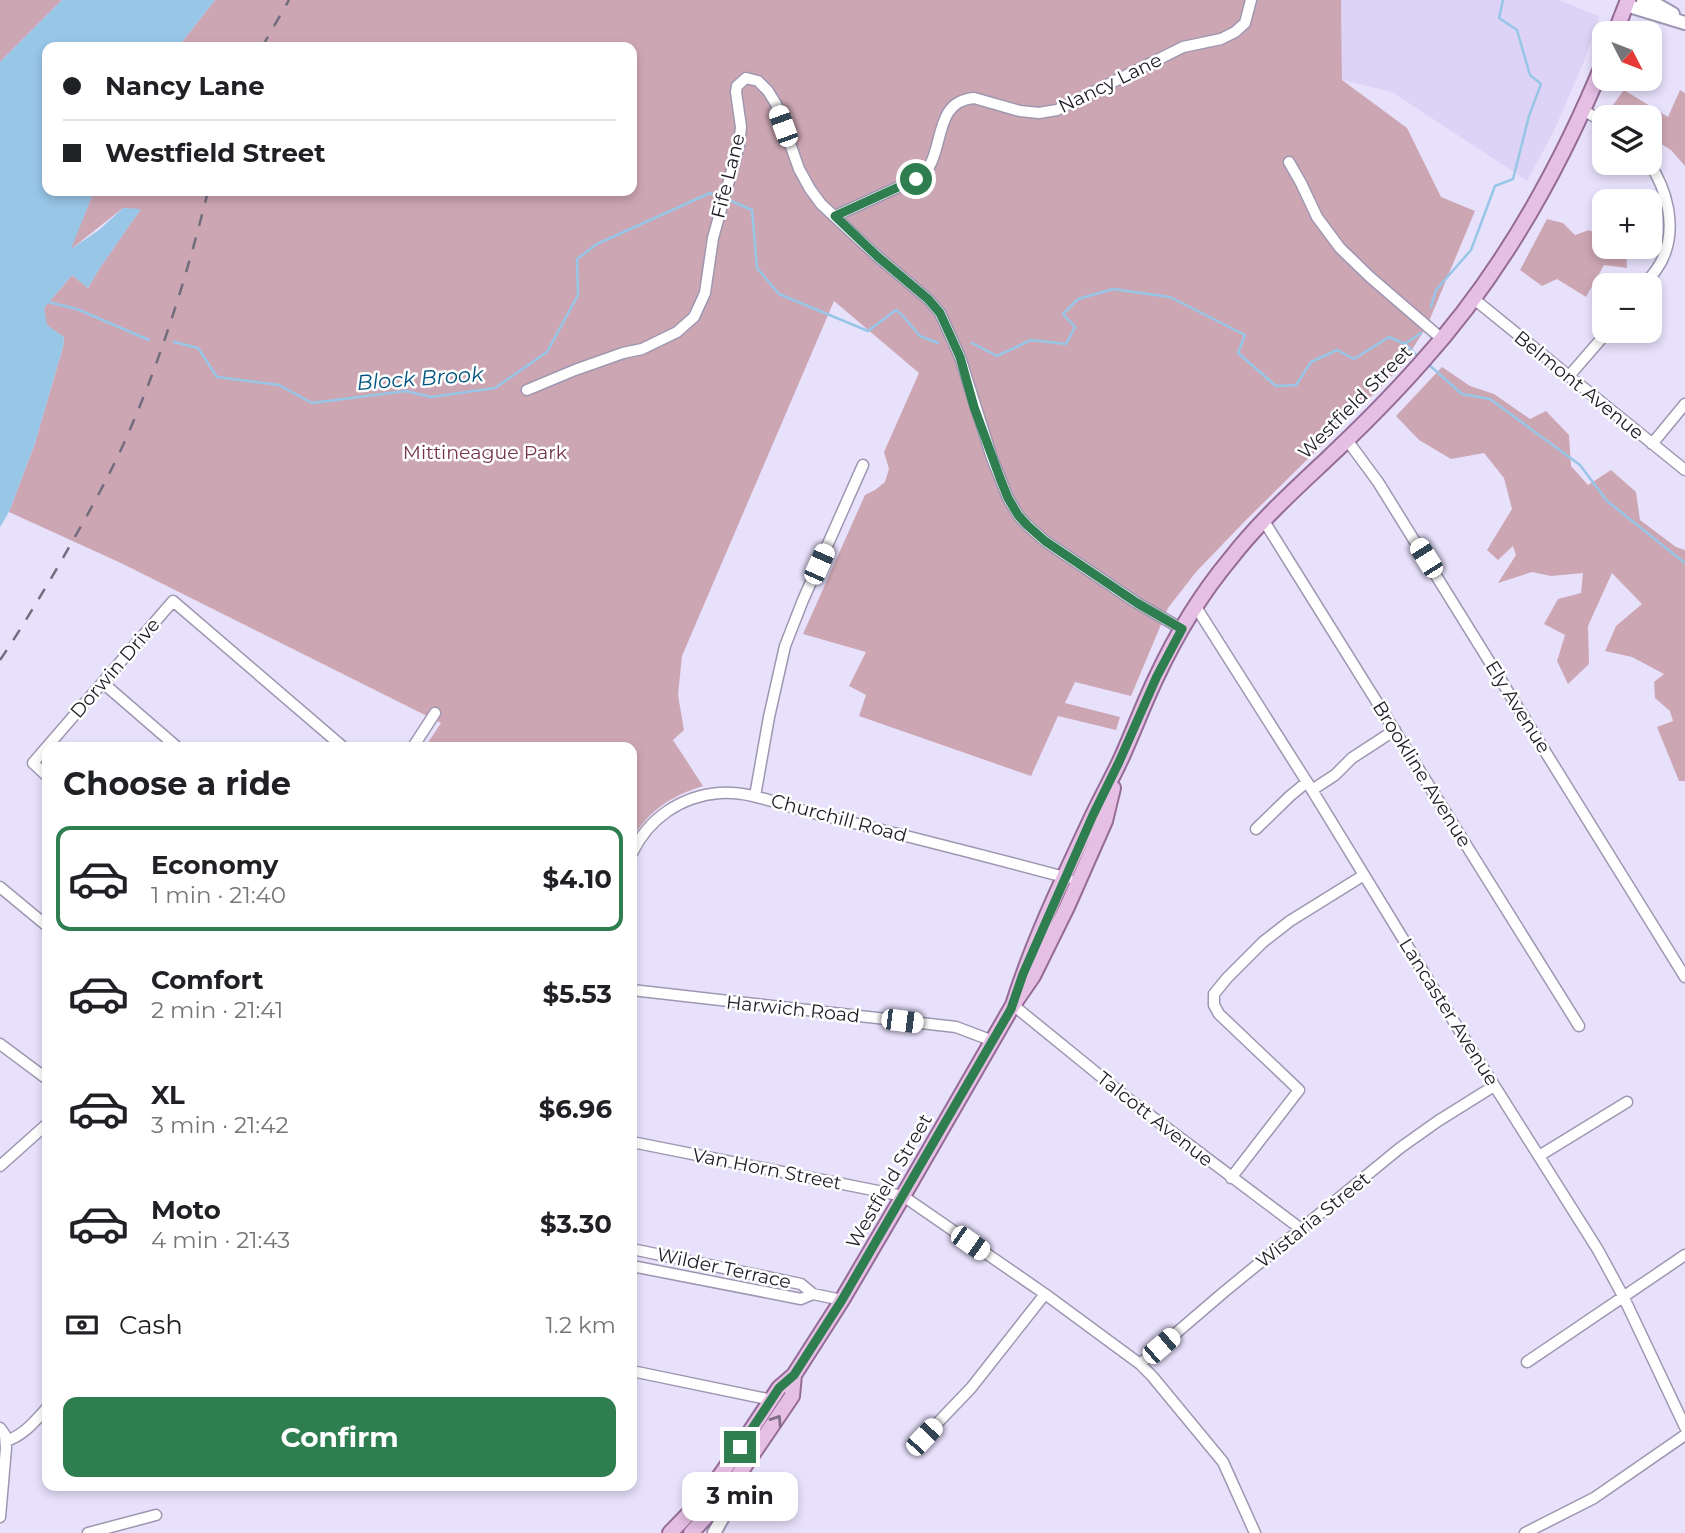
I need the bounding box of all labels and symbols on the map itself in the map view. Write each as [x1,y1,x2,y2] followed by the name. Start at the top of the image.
[1592,21,1662,91] north arrow
[1055,48,1165,118] street label: Nancy Lane
[766,103,801,149] car
[706,131,750,221] street label: Fife Lane
[900,163,932,195] route start
[1510,326,1648,444] street label: Belmont Avenue
[1293,340,1417,464] street label: Westfield Street
[356,361,486,395] water label: Block Brook
[403,441,568,464] park label: Mittineague Park
[1406,535,1447,581] car
[801,541,838,587] car
[65,613,165,723] street label: Dorwin Drive
[1480,656,1556,758] street label: Ely Avenue
[1368,697,1476,851] street label: Brookline Avenue
[768,789,910,847] street label: Churchill Road
[1394,934,1504,1090] street label: Lancaster Avenue
[725,991,861,1027] street label: Harwich Road
[880,1008,925,1034] car
[1092,1067,1218,1171] street label: Talcott Avenue
[841,1109,937,1252] street label: Westfield Street
[691,1143,844,1195] street label: Van Horn Street
[1251,1167,1375,1273] street label: Wistaria Street
[947,1222,994,1264] car
[655,1243,793,1293] street label: Wilder Terrace
[1139,1324,1184,1368] car
[902,1414,947,1460] car
[768,1415,781,1428] one-way arrow
[724,1431,756,1463] route end
[682,1472,798,1520] callout: 3 min

